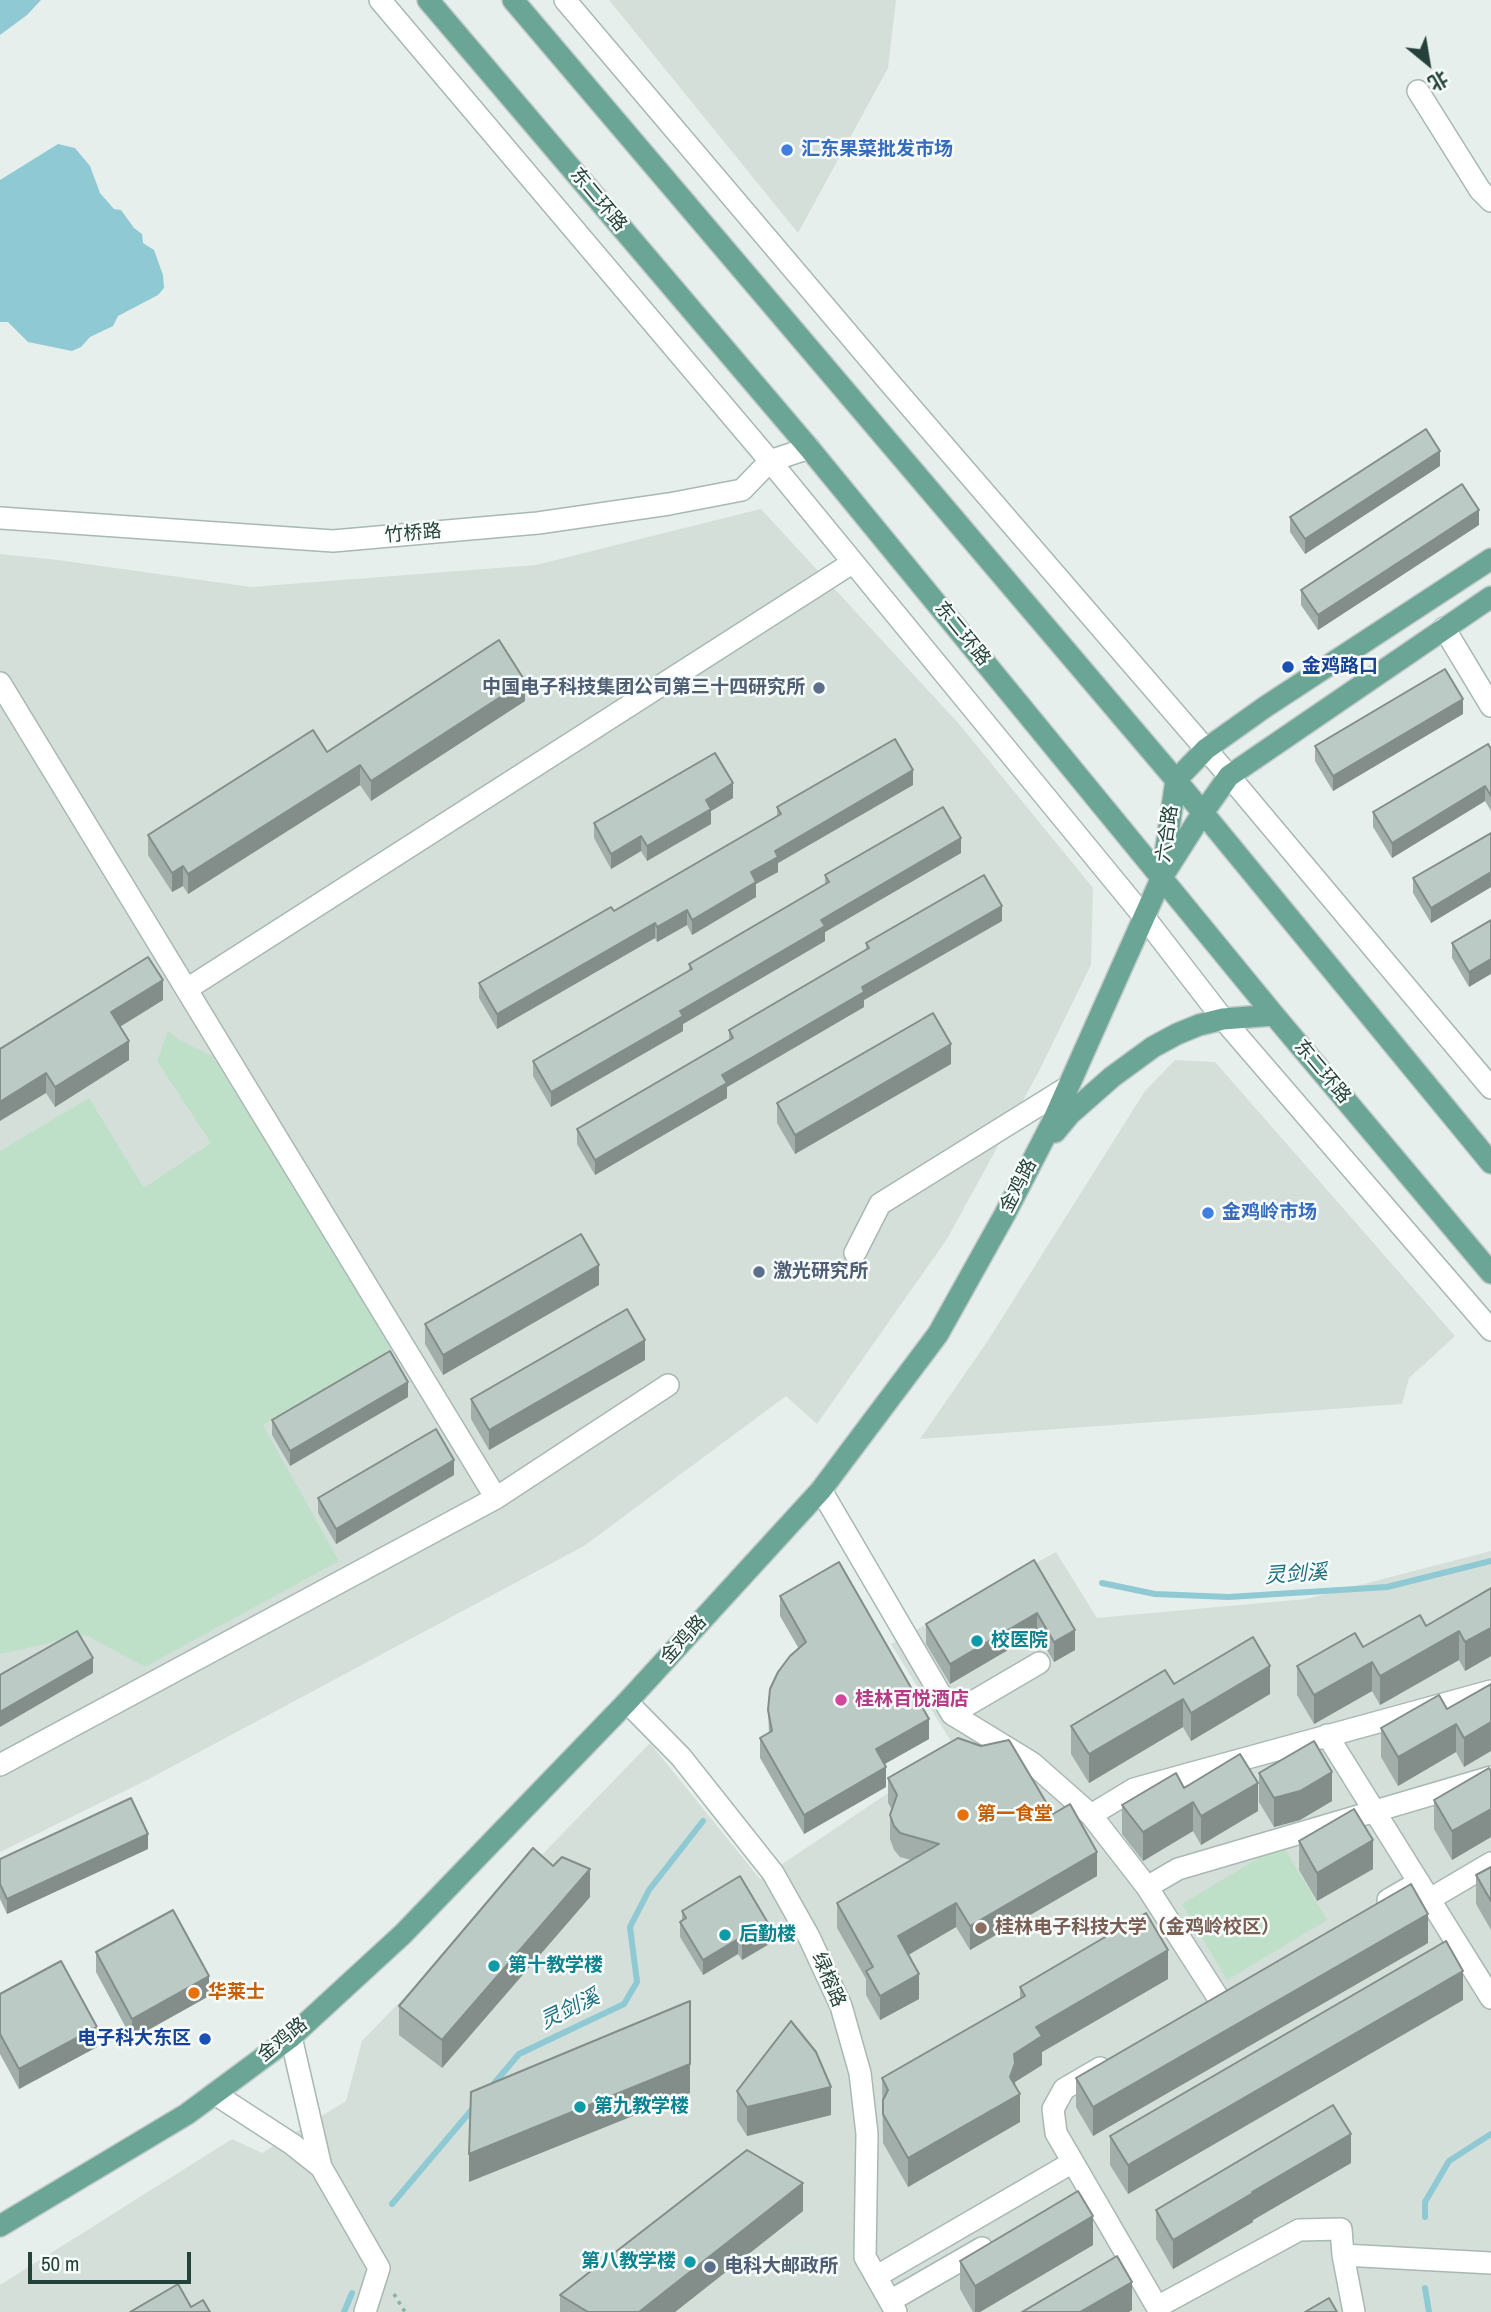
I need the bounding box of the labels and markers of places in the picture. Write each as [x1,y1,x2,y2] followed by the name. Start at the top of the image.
[801,139,953,161] place label: 汇东果菜批发市场
[779,142,795,158] marker: 汇东果菜批发市场
[1302,656,1378,678] place label: 金鸡路口
[1280,659,1296,675] marker: 金鸡路口
[482,677,805,699] place label: 中国电子科技集团公司第三十四研究所
[811,680,827,696] marker: 中国电子科技集团公司第三十四研究所
[1222,1202,1317,1224] place label: 金鸡岭市场
[1200,1205,1216,1221] marker: 金鸡岭市场
[773,1261,868,1283] place label: 激光研究所
[751,1264,767,1280] marker: 激光研究所
[991,1630,1048,1652] place label: 校医院
[969,1633,985,1649] marker: 校医院
[855,1689,969,1711] place label: 桂林百悦酒店
[833,1692,849,1708] marker: 桂林百悦酒店
[977,1804,1053,1826] place label: 第一食堂
[955,1807,971,1823] marker: 第一食堂
[995,1917,1280,1939] place label: 桂林电子科技大学（金鸡岭校区）
[973,1920,989,1936] marker: 桂林电子科技大学（金鸡岭校区）
[739,1924,796,1946] place label: 后勤楼
[717,1927,733,1943] marker: 后勤楼
[508,1955,603,1977] place label: 第十教学楼
[486,1958,502,1974] marker: 第十教学楼
[208,1982,265,2004] place label: 华莱士
[186,1985,202,2001] marker: 华莱士
[77,2028,191,2050] place label: 电子科大东区
[197,2031,213,2047] marker: 电子科大东区
[594,2096,689,2118] place label: 第九教学楼
[572,2099,588,2115] marker: 第九教学楼
[581,2251,676,2273] place label: 第八教学楼
[682,2254,698,2270] marker: 第八教学楼
[724,2256,838,2278] place label: 电科大邮政所
[702,2259,718,2275] marker: 电科大邮政所

